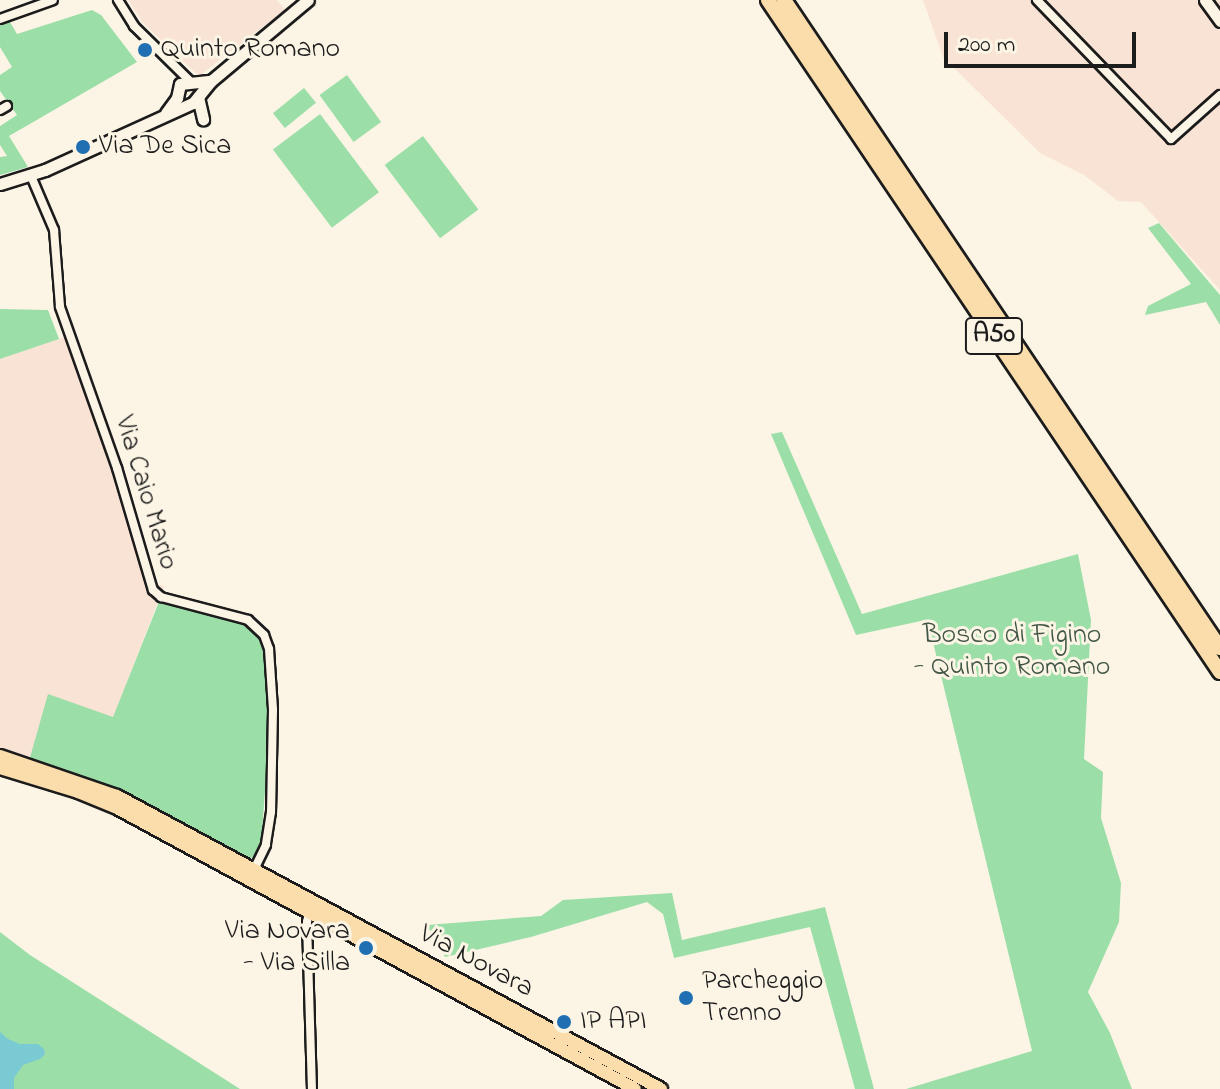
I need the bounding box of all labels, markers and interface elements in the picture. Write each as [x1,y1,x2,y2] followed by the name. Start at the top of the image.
[948,16,1140,66] scale bar
[958,28,1015,63] text: 200 m
[161,33,340,67] place label: Quinto Romano
[136,41,154,59] marker: Quinto Romano
[99,130,231,164] place label: Via De Sica
[74,138,92,156] marker: Via De Sica
[964,314,1024,358] road number: A50
[106,412,184,574] street label: Via Caio Mario
[914,619,1110,685] park label: Bosco di Figino - Quinto Romano
[225,915,350,981] place label: Via Novara - Via Silla
[413,918,539,1006] street label: Via Novara
[357,939,375,957] marker: Via Novara - Via Silla
[702,965,823,1031] place label: Parcheggio Trenno
[677,989,695,1007] marker: Parcheggio Trenno
[580,1005,646,1039] place label: IP API
[555,1013,573,1031] marker: IP API

